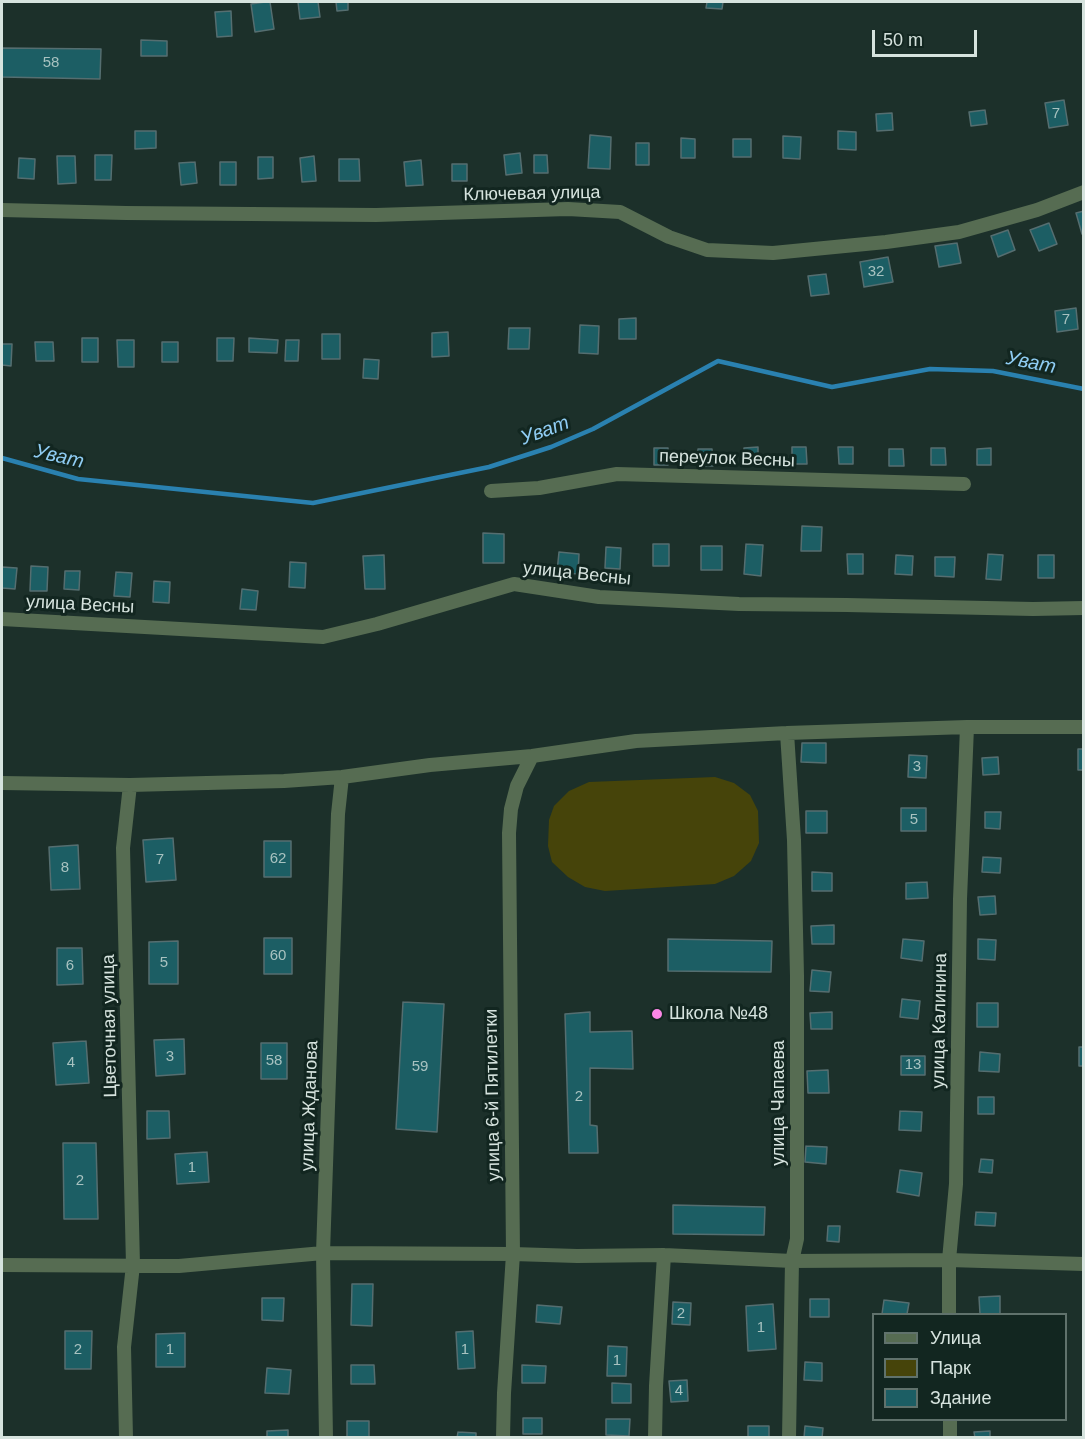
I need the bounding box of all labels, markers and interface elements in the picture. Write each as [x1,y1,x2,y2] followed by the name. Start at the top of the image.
[875,18,980,56] scale bar
[883,30,923,50] text: 50 m
[43,54,59,72] house number: 58
[1052,105,1060,123] house number: 7
[463,182,601,206] street label: Ключевая улица
[868,263,884,281] house number: 32
[1062,311,1070,329] house number: 7
[1004,346,1058,380] water label: Уват
[517,411,573,451] water label: Уват
[32,440,86,474] water label: Уват
[659,446,795,472] street label: переулок Весны
[522,558,632,590] street label: улица Весны
[25,591,135,619] street label: улица Весны
[913,758,921,776] house number: 3
[910,811,918,829] house number: 5
[270,850,286,868] house number: 62
[156,851,164,869] house number: 7
[61,859,69,877] house number: 8
[270,947,286,965] house number: 60
[928,953,952,1089] street label: улица Калинина
[98,954,122,1098] street label: Цветочная улица
[160,954,168,972] house number: 5
[66,957,74,975] house number: 6
[669,1003,768,1025] place label: Школа №48
[650,1007,664,1021] marker: Школа №48
[481,1009,505,1181] street label: улица 6-й Пятилетки
[297,1040,323,1172] street label: улица Жданова
[768,1040,790,1166] street label: улица Чапаева
[166,1048,174,1066] house number: 3
[266,1052,282,1070] house number: 58
[67,1054,75,1072] house number: 4
[905,1056,921,1074] house number: 13
[412,1058,428,1076] house number: 59
[575,1088,583,1106] house number: 2
[188,1159,196,1177] house number: 1
[76,1172,84,1190] house number: 2
[677,1305,685,1323] house number: 2
[872,1313,1067,1421] legend
[757,1319,765,1337] house number: 1
[930,1328,981,1348] text: Улица
[74,1341,82,1359] house number: 2
[166,1341,174,1359] house number: 1
[461,1341,469,1359] house number: 1
[613,1352,621,1370] house number: 1
[930,1358,971,1378] text: Парк
[675,1382,683,1400] house number: 4
[930,1388,991,1408] text: Здание

